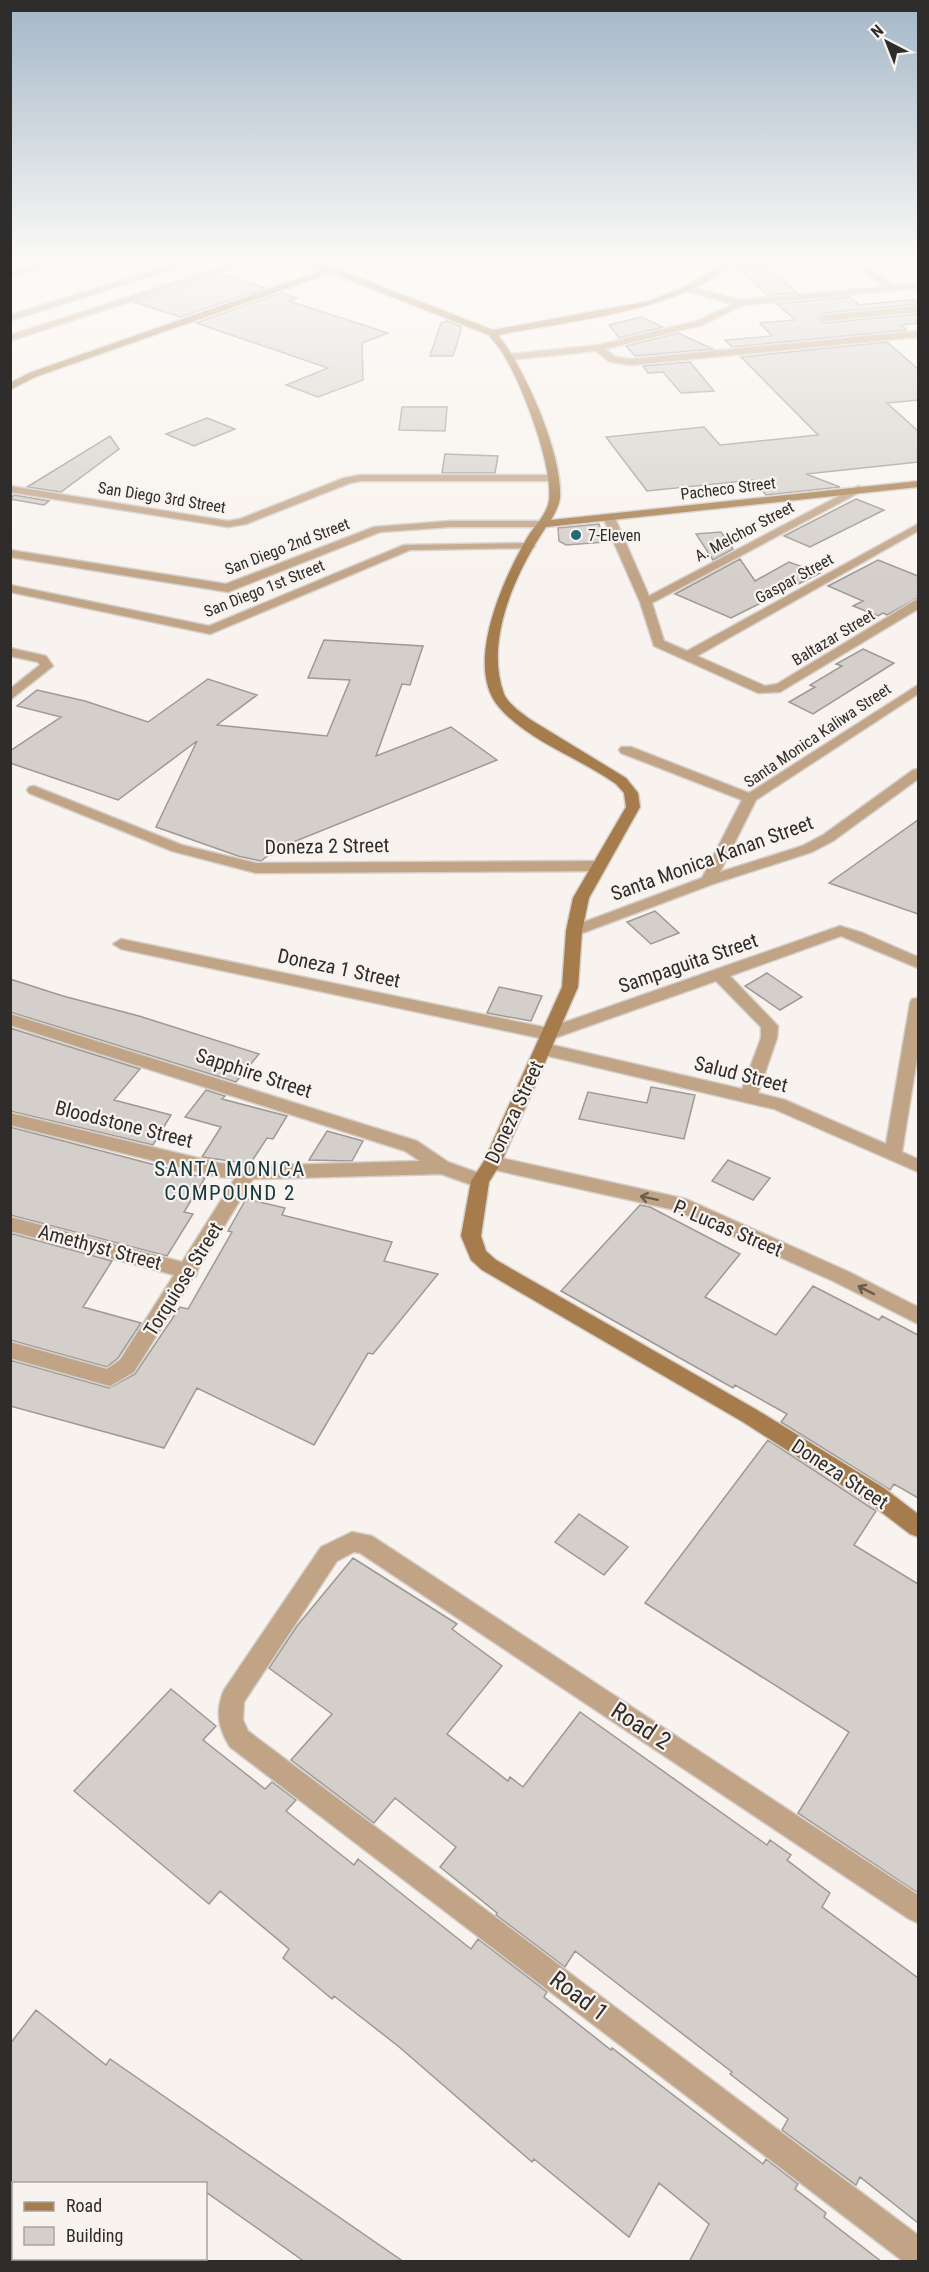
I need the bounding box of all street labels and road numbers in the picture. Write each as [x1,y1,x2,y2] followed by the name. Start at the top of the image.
[679,473,777,504] street label: Pacheco Street
[97,478,227,517] street label: San Diego 3rd Street
[691,497,797,566] street label: A. Melchor Street
[222,514,352,579] street label: San Diego 2nd Street
[752,549,837,608] street label: Gaspar Street
[201,556,328,621] street label: San Diego 1st Street
[788,605,878,670] street label: Baltazar Street
[740,679,895,792] street label: Santa Monica Kaliwa Street
[608,810,816,906] street label: Santa Monica Kanan Street
[264,833,390,859] street label: Doneza 2 Street
[615,928,761,998] street label: Sampaguita Street
[275,943,403,993] street label: Doneza 1 Street
[193,1043,315,1103] street label: Sapphire Street
[692,1051,790,1097] street label: Salud Street
[480,1057,548,1167] street label: Doneza Street
[53,1095,195,1153] street label: Bloodstone Street
[670,1194,786,1262] street label: P. Lucas Street
[138,1218,228,1340] street label: Torquiose Street
[36,1219,164,1275] street label: Amethyst Street
[787,1434,893,1514] street label: Doneza Street
[606,1696,676,1756] street label: Road 2
[544,1965,614,2027] street label: Road 1

